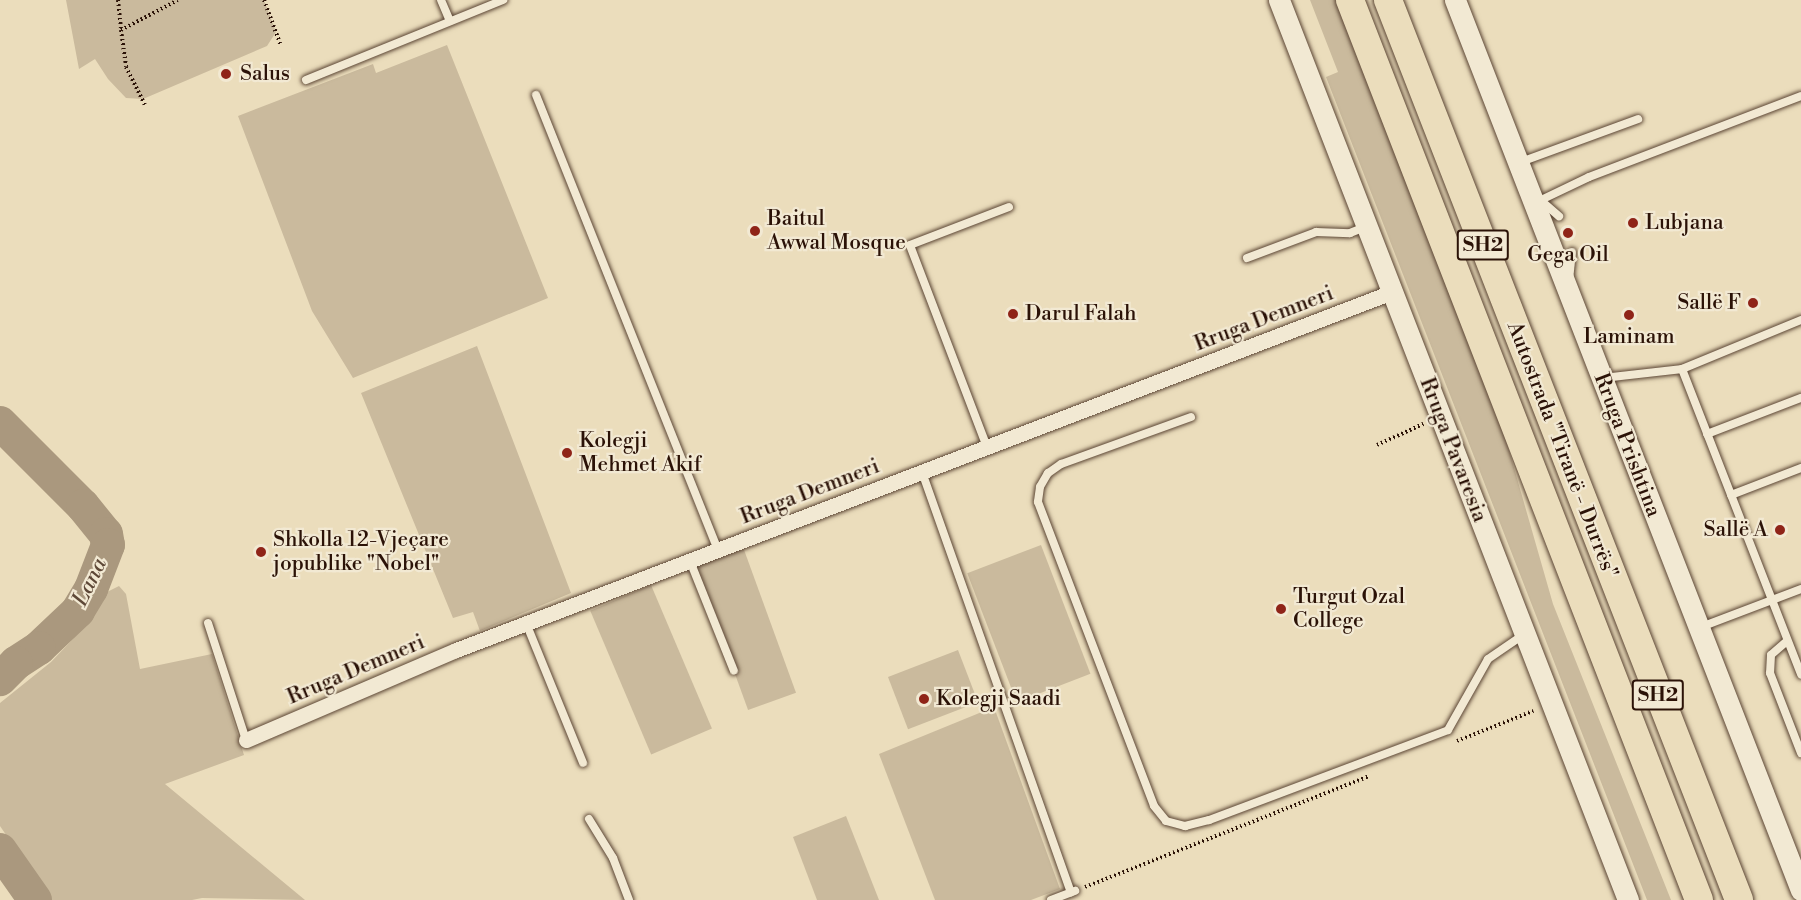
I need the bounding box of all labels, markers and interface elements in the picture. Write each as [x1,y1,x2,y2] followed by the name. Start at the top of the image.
[240,61,290,87] place label: Salus
[217,65,235,83] marker: Salus
[767,206,906,256] place label: Baitul Awwal Mosque
[1645,210,1724,236] place label: Lubjana
[1626,216,1640,230] marker: Lubjana
[748,224,762,238] marker: Baitul Awwal Mosque
[1561,226,1575,240] marker: Gega Oil
[1456,228,1510,262] road number: SH2
[1527,242,1609,268] place label: Gega Oil
[1191,281,1337,357] street label: Rruga Demneri
[1677,290,1741,316] place label: Sallë F
[1746,296,1760,310] marker: Sallë F
[1025,301,1137,327] place label: Darul Falah
[1006,307,1020,321] marker: Darul Falah
[1622,308,1636,322] marker: Laminam
[1501,318,1623,582] street label: Autostrada "Tiranë - Durrës"
[1583,324,1675,350] place label: Laminam
[1588,370,1666,520] street label: Rruga Prishtina
[1414,374,1492,526] street label: Rruga Pavaresia
[579,428,701,478] place label: Kolegji Mehmet Akif
[560,446,574,460] marker: Kolegji Mehmet Akif
[737,454,883,530] street label: Rruga Demneri
[1704,517,1768,543] place label: Sallë A
[1773,523,1787,537] marker: Sallë A
[273,527,449,577] place label: Shkolla 12-Vjeçare jopublike "Nobel"
[254,545,268,559] marker: Shkolla 12-Vjeçare jopublike "Nobel"
[67,554,113,610] water label: Lana
[1293,584,1405,634] place label: Turgut Ozal College
[1274,602,1288,616] marker: Turgut Ozal College
[283,630,429,710] street label: Rruga Demneri
[1631,678,1685,712] road number: SH2
[936,686,1061,712] place label: Kolegji Saadi
[917,692,931,706] marker: Kolegji Saadi

